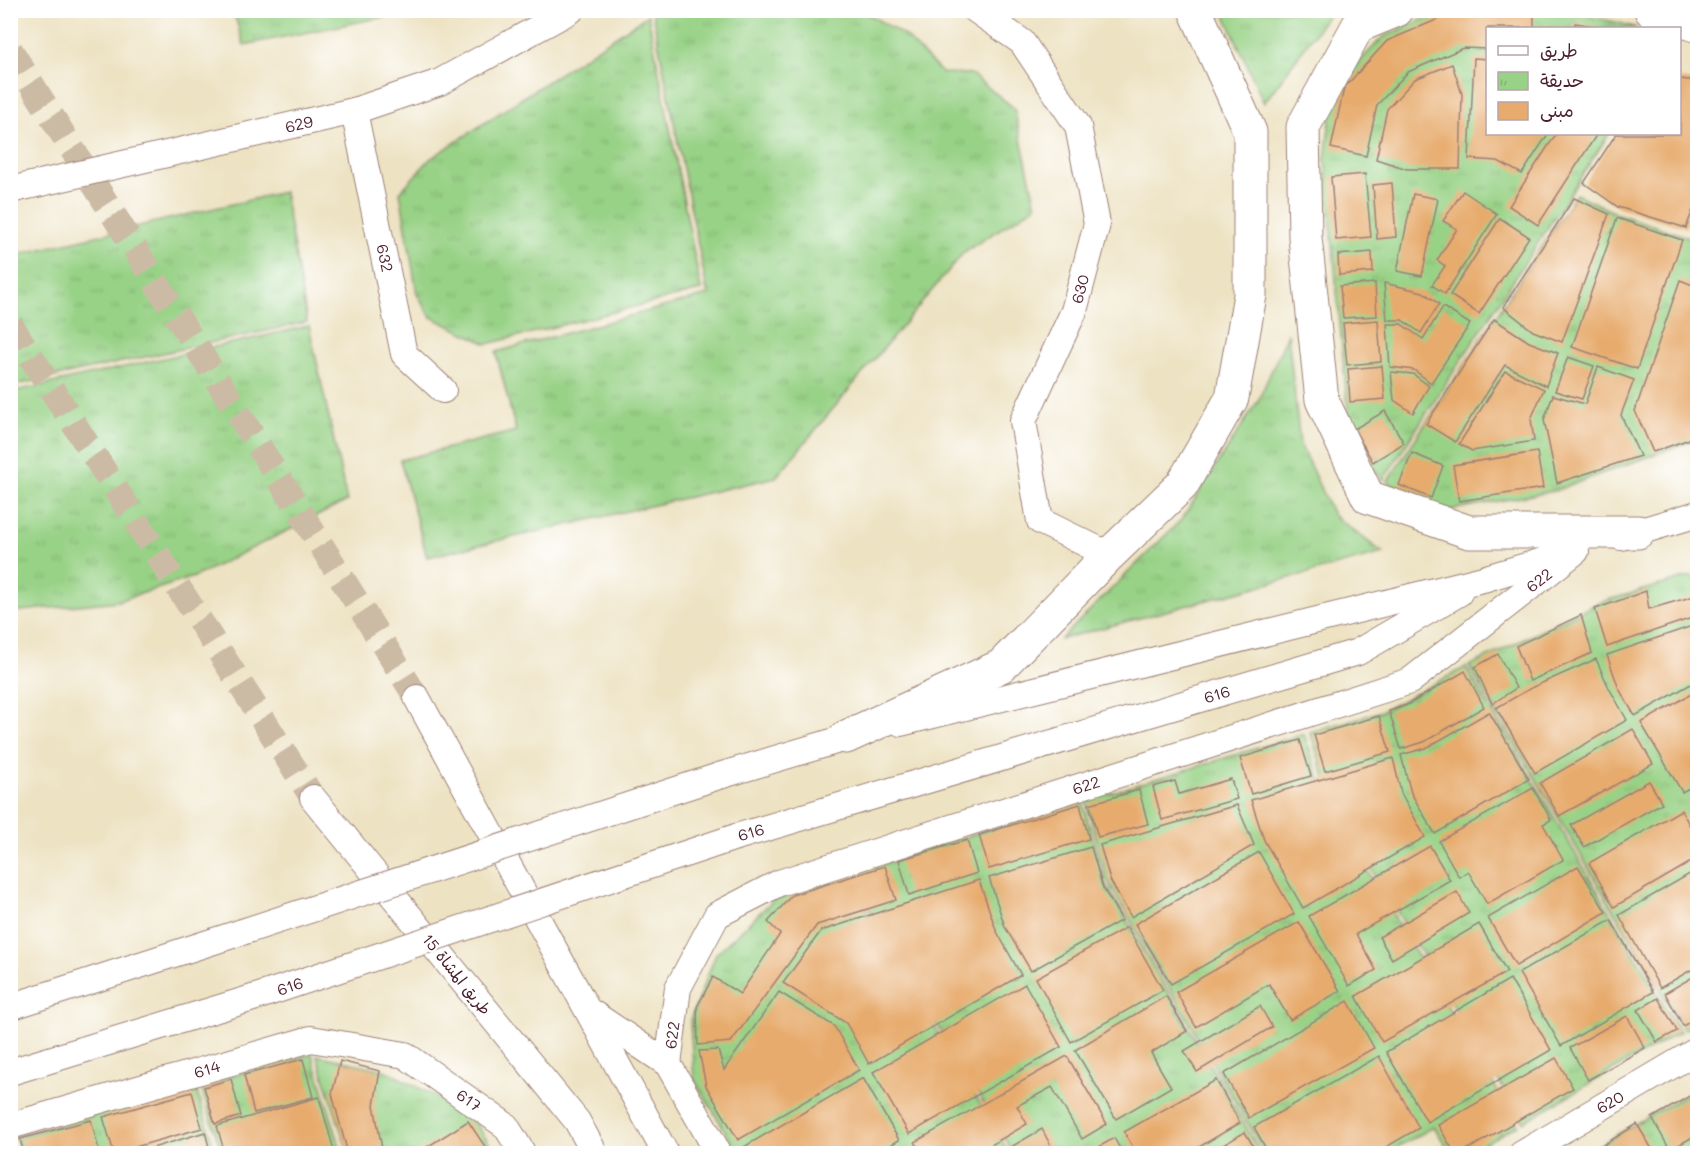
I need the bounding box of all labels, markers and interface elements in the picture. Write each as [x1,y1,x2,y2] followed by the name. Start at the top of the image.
[1486,27,1681,135] legend
[1540,38,1578,62] text: طريق
[1540,68,1584,92] text: حديقة
[1540,98,1574,122] text: مبنى
[283,110,315,137] street label: 629
[372,242,399,274] street label: 632
[1066,272,1093,306] street label: 630
[1521,563,1556,596] street label: 622
[1201,680,1232,707] street label: 616
[1070,770,1102,799] street label: 622
[735,818,767,845] street label: 616
[418,929,497,1019] street label: طريق المشاة 15
[274,971,306,1000] street label: 616
[659,1020,684,1050] street label: 622
[191,1055,223,1082] street label: 614
[453,1084,486,1116] street label: 617
[1592,1085,1627,1118] street label: 620

